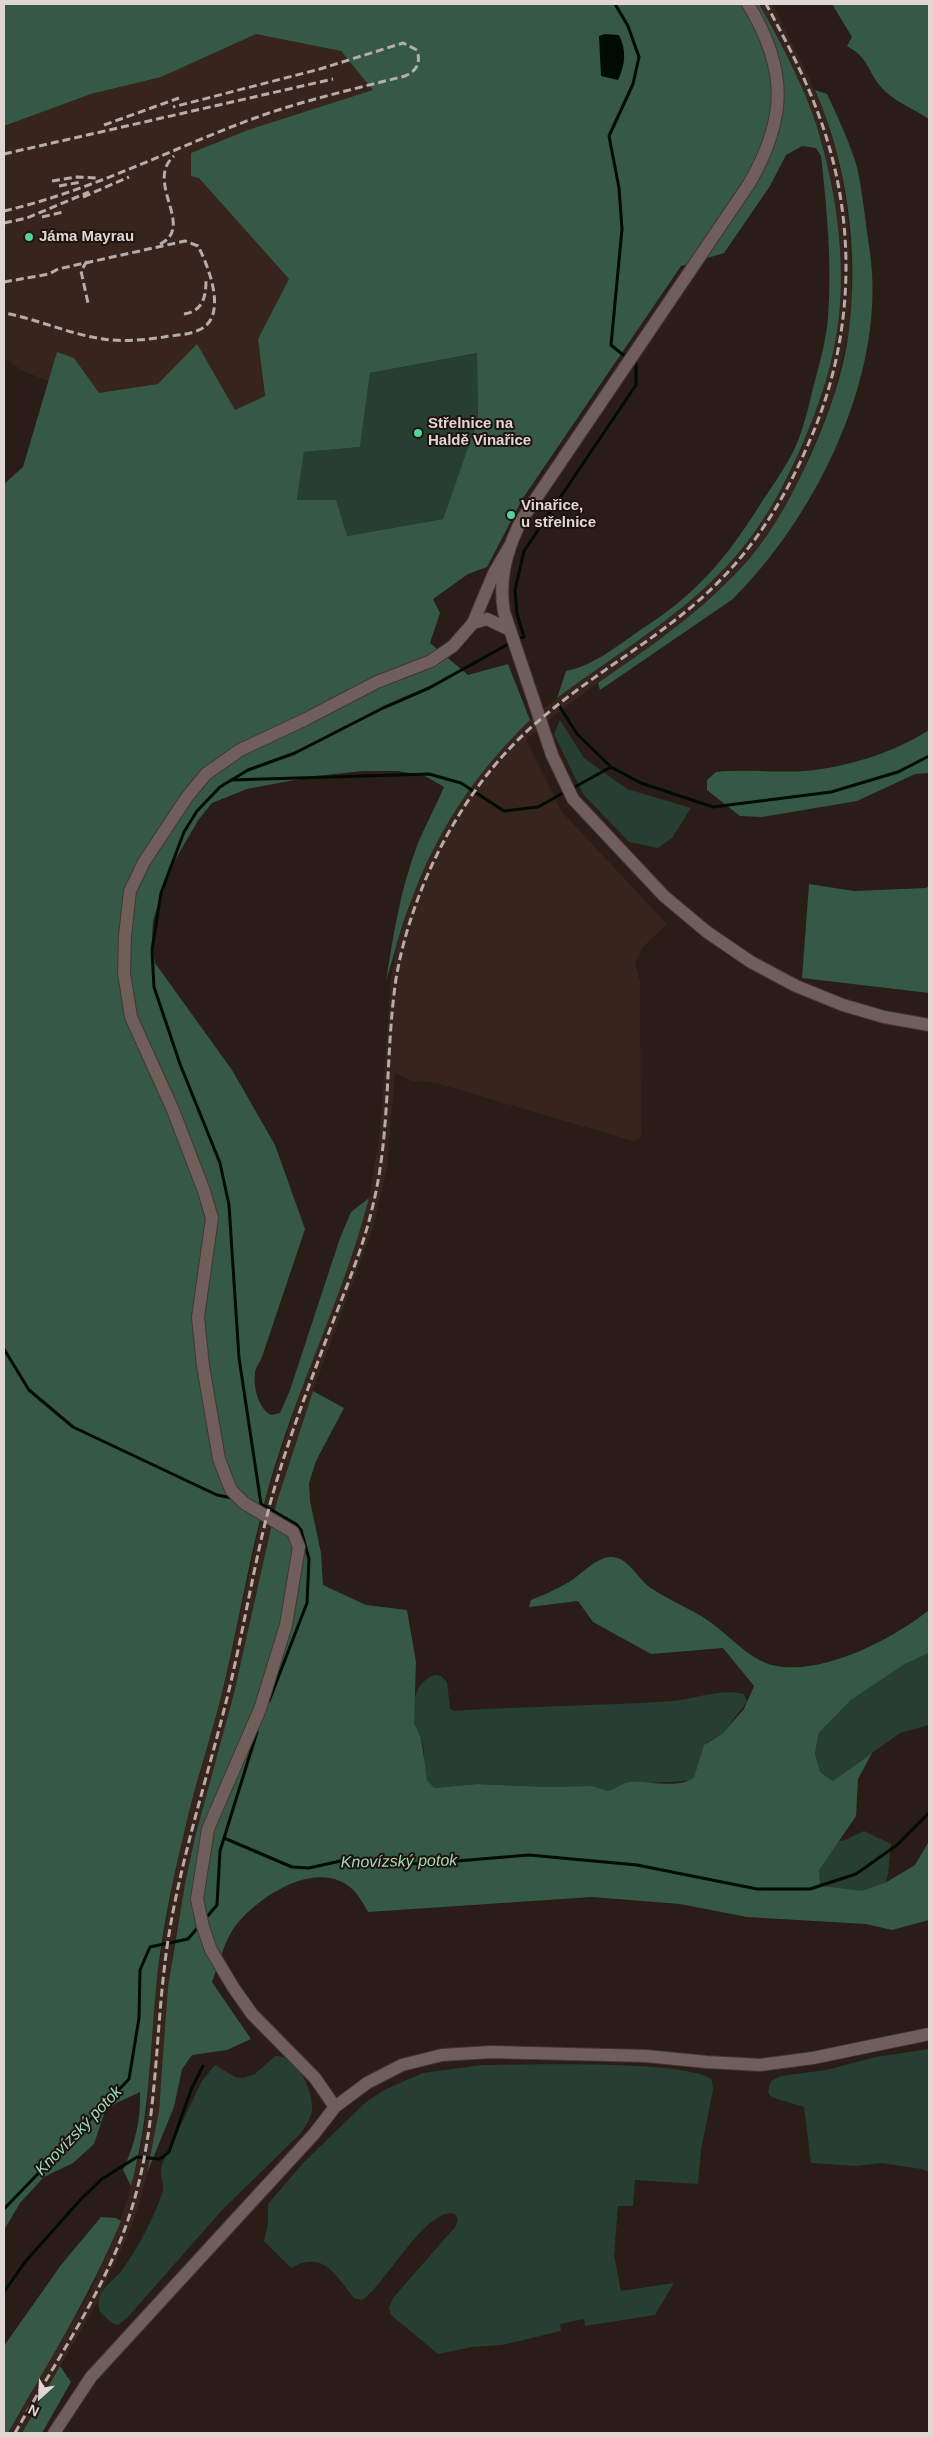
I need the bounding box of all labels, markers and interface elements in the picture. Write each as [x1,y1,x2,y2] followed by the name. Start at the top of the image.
[39,228,134,246] place label: Jáma Mayrau
[23,231,35,243] marker: Jáma Mayrau
[428,415,531,450] place label: Střelnice na Haldě Vinařice
[412,427,424,439] marker: Střelnice na Haldě Vinařice
[521,497,596,532] place label: Vinařice, u střelnice
[505,509,517,521] marker: Vinařice, u střelnice
[341,1851,457,1873] water label: Knovízský potok
[32,2082,126,2180] water label: Knovízský potok
[15,2372,65,2422] north arrow
[26,2401,42,2420] text: N

